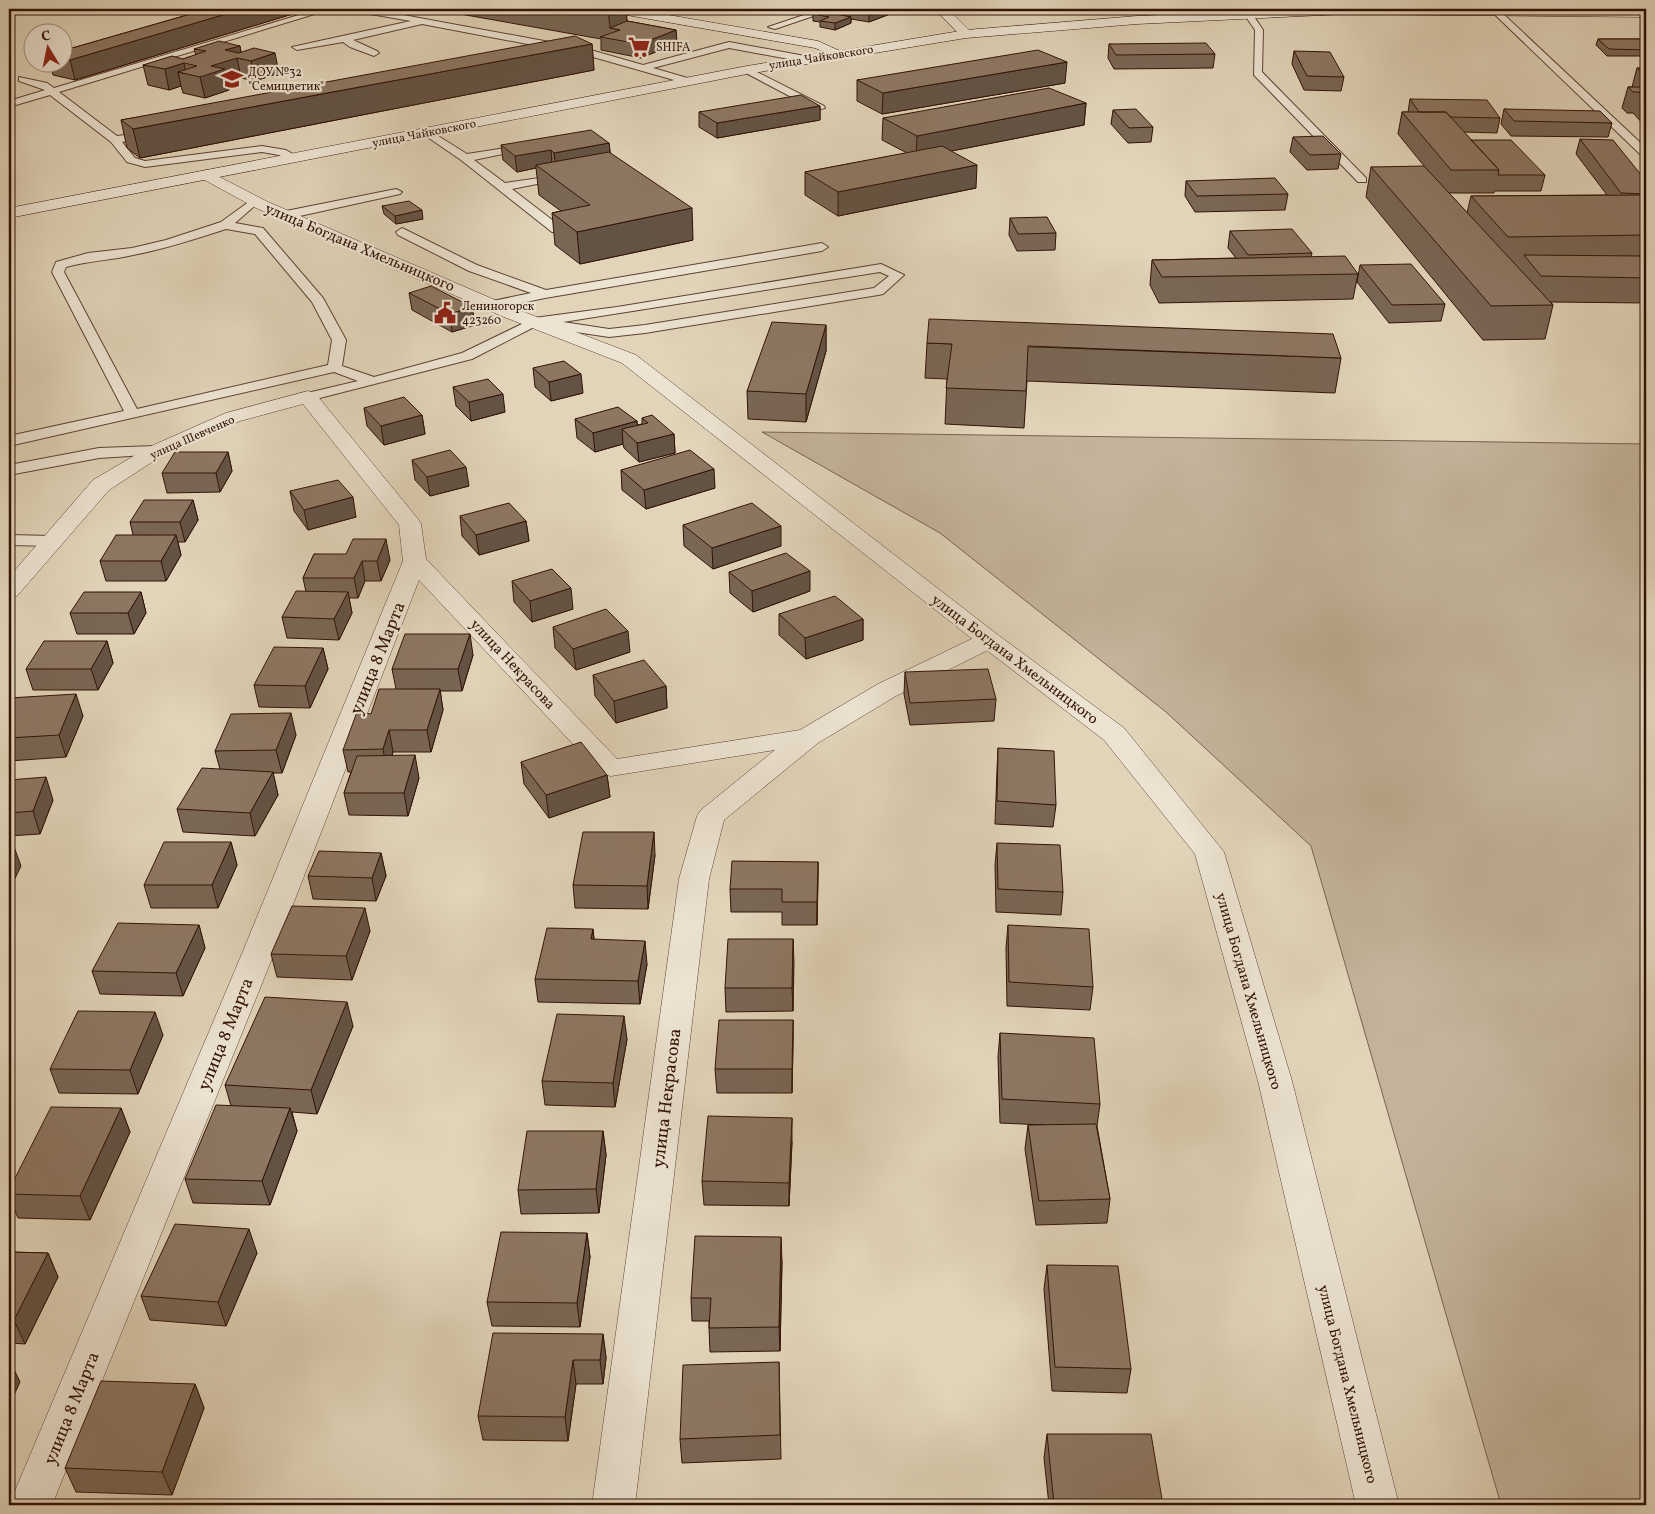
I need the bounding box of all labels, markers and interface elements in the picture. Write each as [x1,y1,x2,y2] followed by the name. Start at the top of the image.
[22,22,72,72] north arrow
[40,27,52,47] text: С
[626,34,652,60] supermarket icon: SHIFA
[656,40,691,56] place label: SHIFA
[768,42,875,74] street label: улица Чайковского
[248,65,324,95] place label: ДОУ №32 "Семицветик"
[219,66,245,92] school or university icon: ДОУ №32 "Семицветик"
[371,116,478,152] street label: улица Чайковского
[261,199,458,298] street label: улица Богдана Хмельницкого
[462,299,535,329] place label: Лениногорск 423260
[432,300,458,326] public building icon: Лениногорск 423260
[147,412,237,464] street label: улица Шевченко
[926,590,1102,730] street label: улица Богдана Хмельницкого
[344,598,412,719] street label: улица 8 Марта
[464,615,559,715] street label: улица Некрасова
[1209,890,1286,1092] street label: улица Богдана Хмельницкого
[192,974,260,1095] street label: улица 8 Марта
[647,1027,688,1169] street label: улица Некрасова
[1312,1283,1381,1486] street label: улица Богдана Хмельницкого
[38,1348,106,1469] street label: улица 8 Марта

